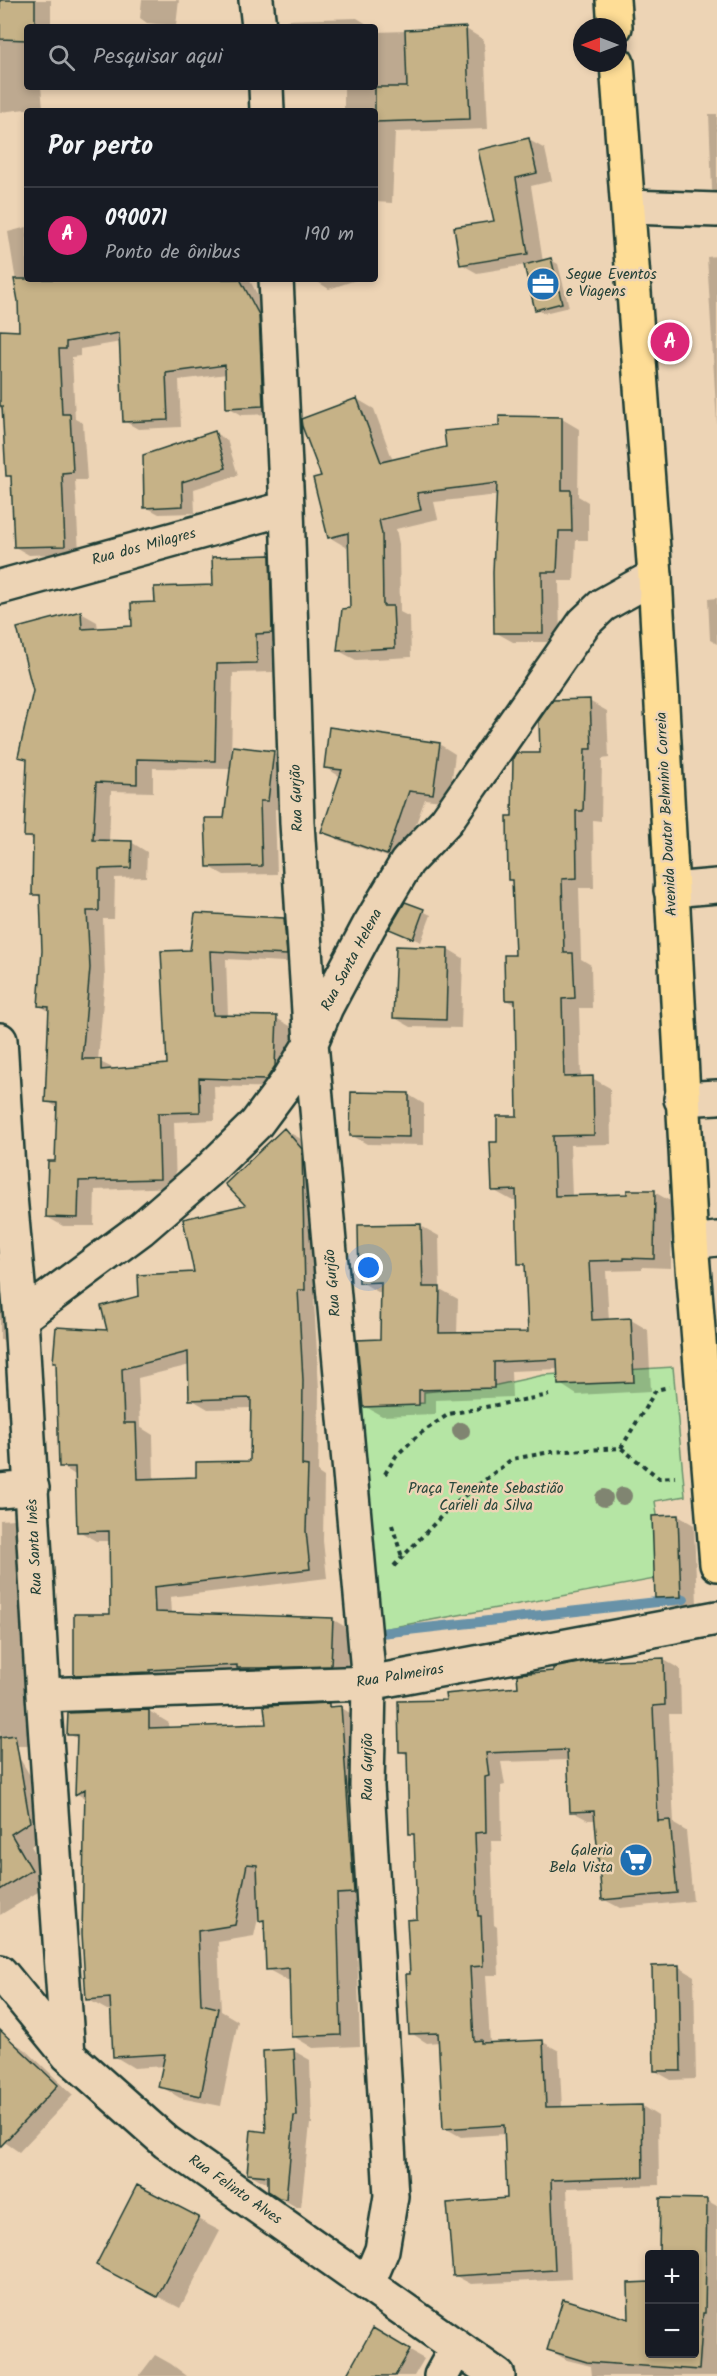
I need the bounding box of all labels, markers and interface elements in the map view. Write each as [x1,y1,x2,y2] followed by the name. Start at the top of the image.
[573,18,627,72] north arrow
[24,24,378,90] search box
[93,40,223,75] text: Pesquisar aqui
[45,41,78,74] icon: search
[48,126,153,168] text: Por perto
[105,202,167,237] text: 090071
[61,219,74,251] text: A
[304,219,354,251] text: 190 m
[105,237,241,269] text: Ponto de ônibus
[566,263,657,304] place label: Segue Eventos e Viagens
[525,266,561,302] office icon: Segue Eventos e Viagens
[650,320,690,364] pin: A
[89,521,199,572] street label: Rua dos Milagres
[650,711,684,917] street label: Avenida Doutor Belmínio Correia
[284,763,310,832] street label: Rua Gurjão
[315,904,389,1016] street label: Rua Santa Helena
[318,1248,348,1318] street label: Rua Gurjão
[354,1253,383,1282] your location
[408,1477,564,1518] park label: Praça Tenente Sebastião Carieli da Silva
[20,1498,50,1596] street label: Rua Santa Inês
[354,1657,446,1695] street label: Rua Palmeiras
[356,1733,380,1801] street label: Rua Gurjão
[549,1839,613,1880] place label: Galeria Bela Vista
[618,1842,654,1878] supermarket icon: Galeria Bela Vista
[183,2149,287,2232] street label: Rua Felinto Alves
[645,2250,699,2358] map controls
[645,2250,699,2304] button: +
[645,2304,699,2358] button: −

